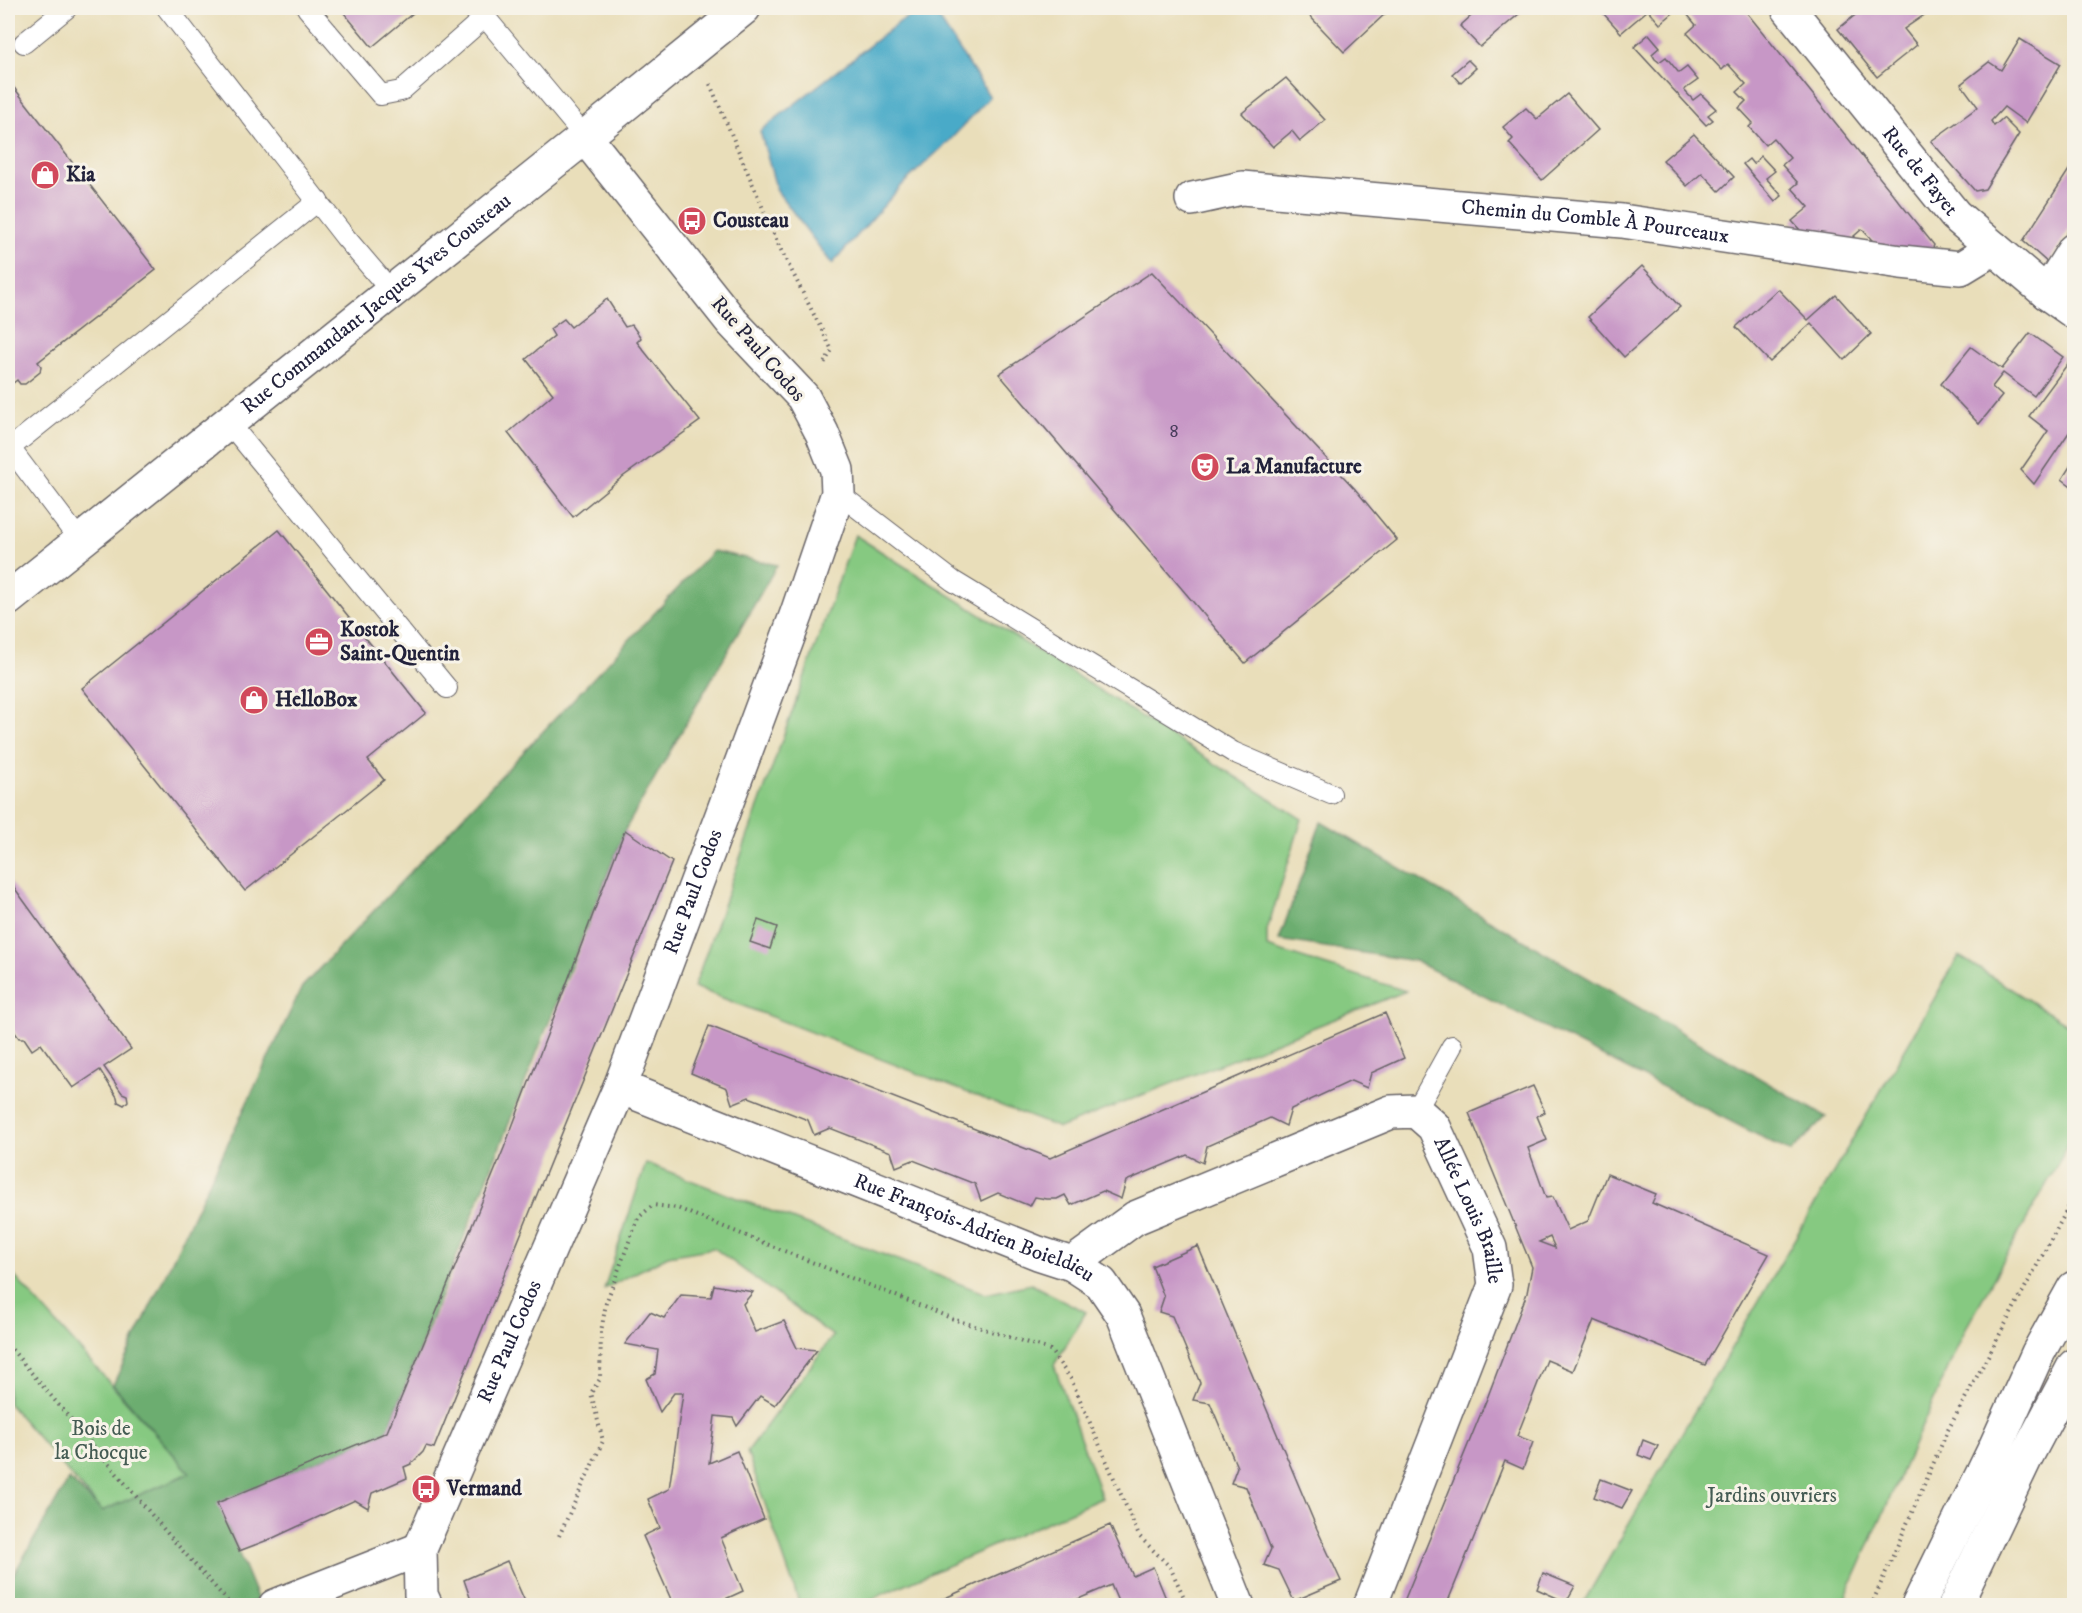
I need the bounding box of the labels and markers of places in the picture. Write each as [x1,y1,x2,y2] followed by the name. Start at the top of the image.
[29,159,61,191] shop icon: Kia
[66,162,96,188] place label: Kia
[676,205,708,237] bus stop icon: Cousteau
[713,208,789,234] place label: Cousteau
[1189,451,1221,483] theatre icon: La Manufacture
[1226,454,1362,480] place label: La Manufacture
[340,617,461,667] place label: Kostok Saint-Quentin
[303,626,335,658] office icon: Kostok Saint-Quentin
[238,684,270,716] shop icon: HelloBox
[275,687,358,713] place label: HelloBox
[410,1473,442,1505] bus stop icon: Vermand
[446,1476,522,1502] place label: Vermand

